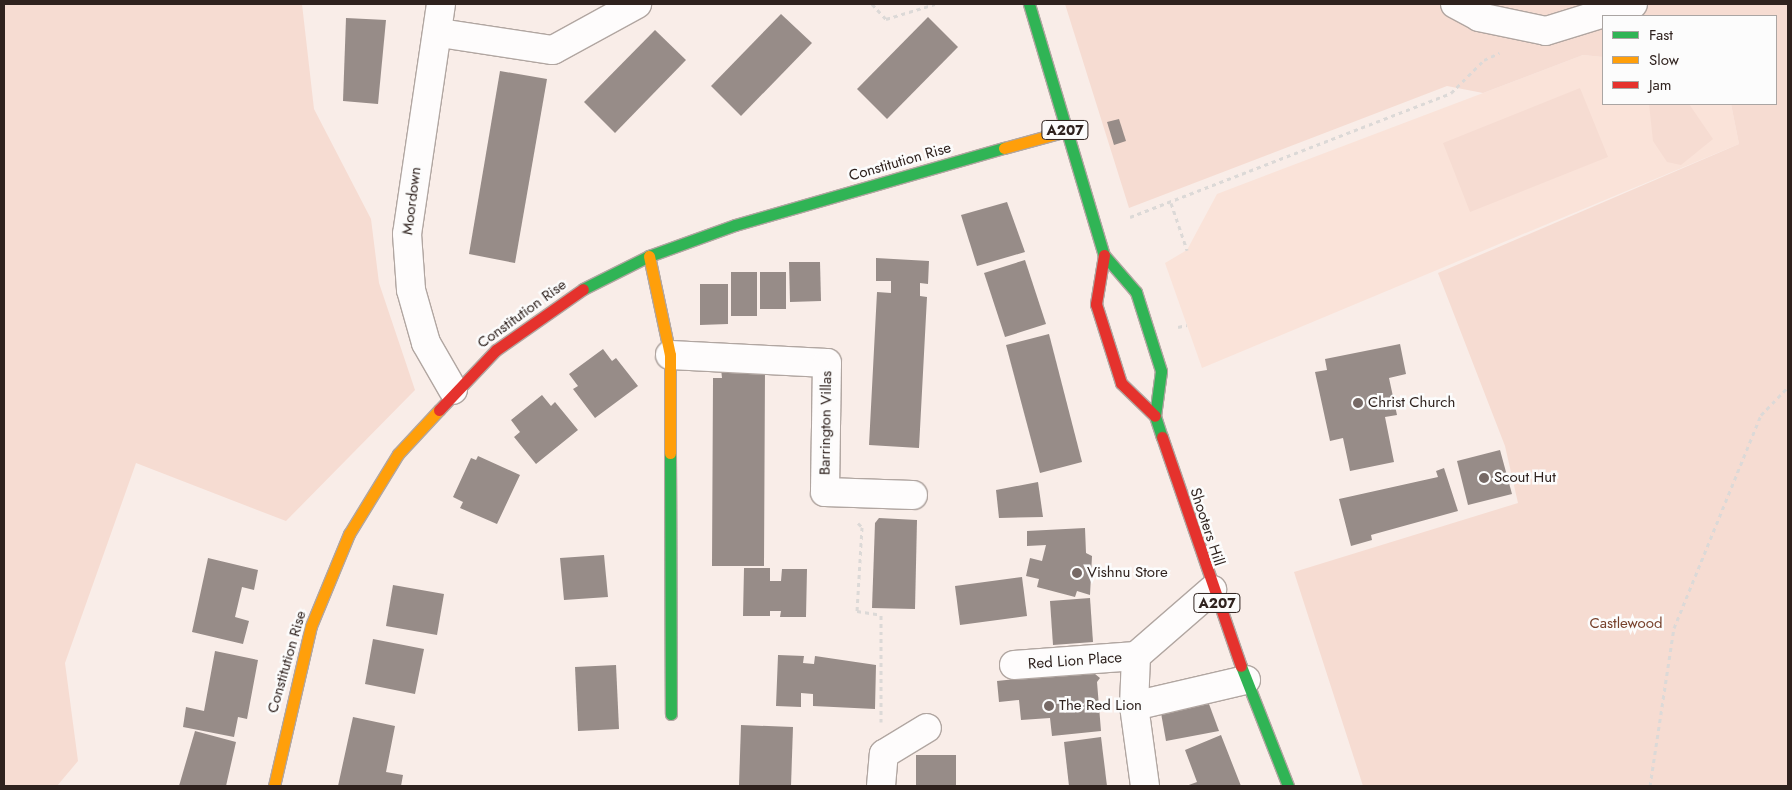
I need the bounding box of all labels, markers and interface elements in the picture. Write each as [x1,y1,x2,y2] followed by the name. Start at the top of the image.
[1602,15,1777,105] legend
[1649,24,1673,46] text: Fast
[1649,49,1679,71] text: Slow
[1649,74,1672,96] text: Jam
[1041,118,1089,142] road number: A207
[847,139,953,185] street label: Constitution Rise
[399,166,425,236] street label: Moordown
[474,276,570,352] street label: Constitution Rise
[816,371,836,475] street label: Barrington Villas
[1368,394,1455,412] place label: Christ Church
[1352,397,1364,409] marker: Christ Church
[1494,469,1556,487] place label: Scout Hut
[1478,472,1490,484] marker: Scout Hut
[1186,486,1228,568] street label: Shooters Hill
[1087,564,1168,582] place label: Vishnu Store
[1071,567,1083,579] marker: Vishnu Store
[1193,592,1241,614] road number: A207
[264,609,310,715] street label: Constitution Rise
[1590,615,1662,633] park label: Castlewood
[1027,649,1123,673] street label: Red Lion Place
[1059,697,1142,715] place label: The Red Lion
[1043,700,1055,712] marker: The Red Lion

